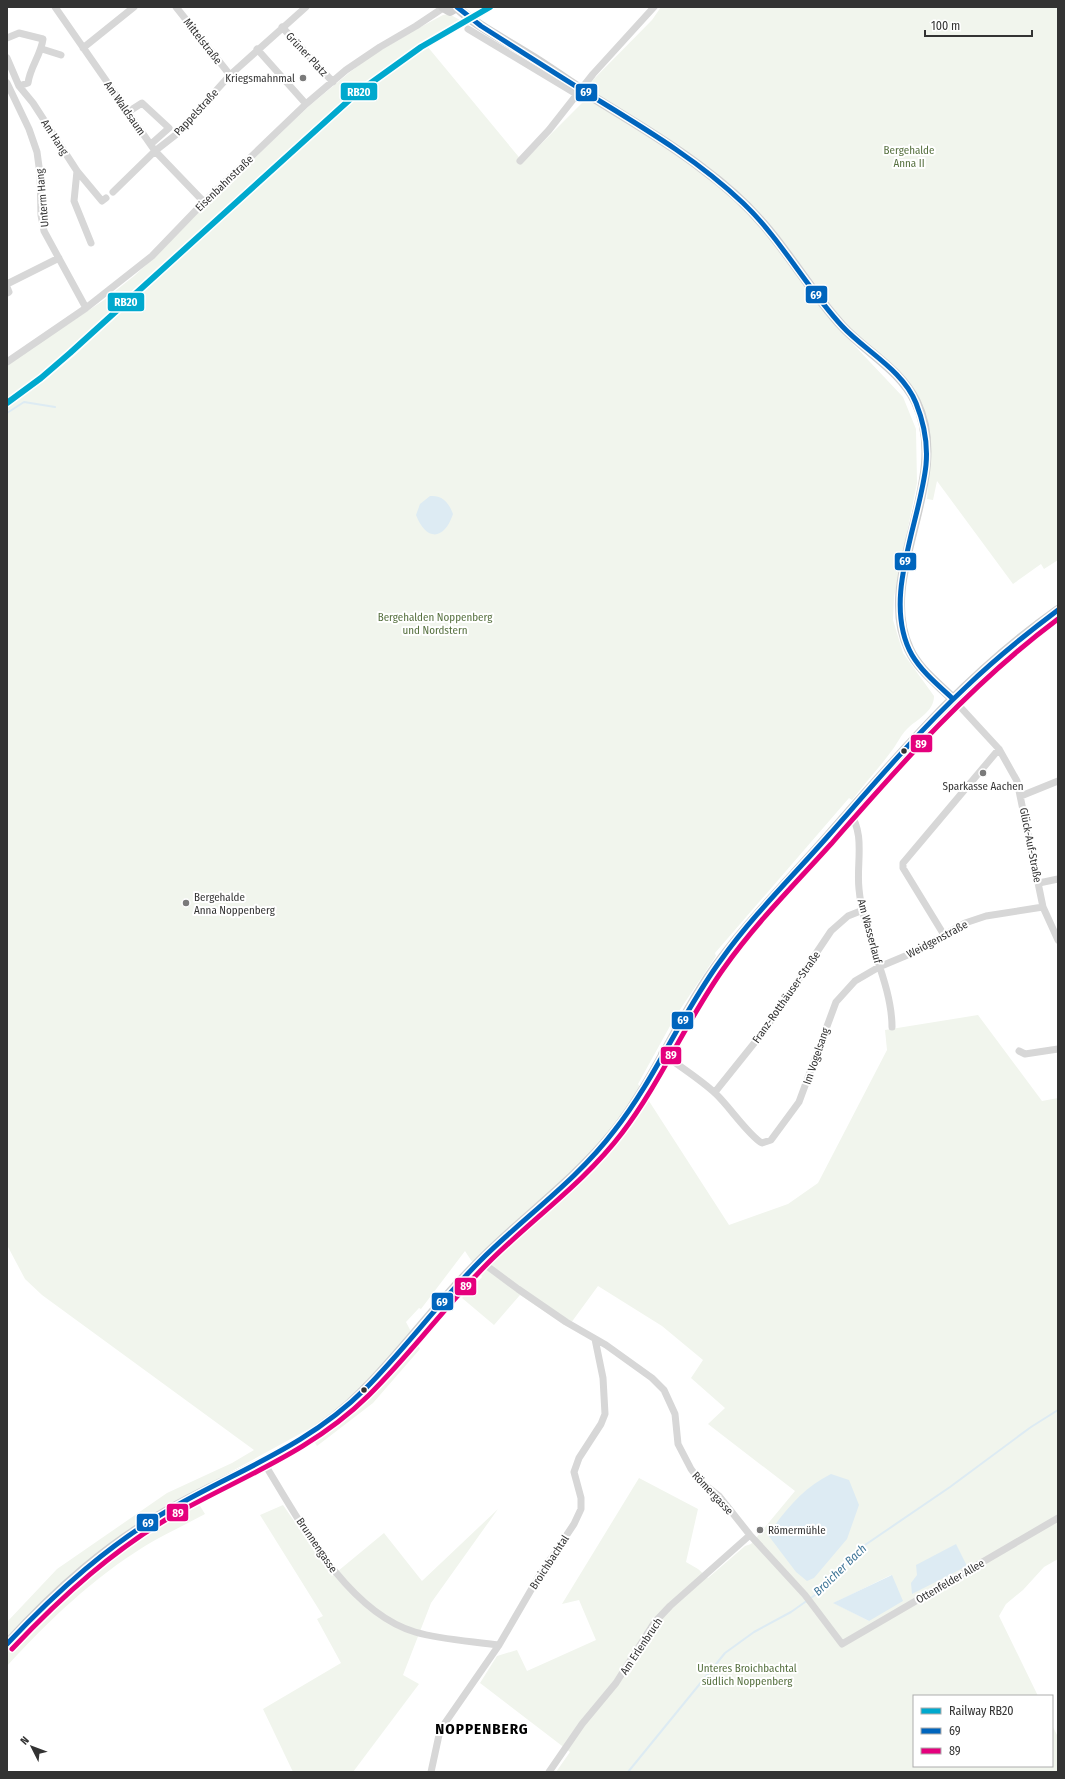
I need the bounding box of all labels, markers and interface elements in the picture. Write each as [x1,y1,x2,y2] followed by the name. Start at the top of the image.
[925,12,1032,38] scale bar
[181,16,224,67] street label: Mittelstraße
[931,19,960,33] text: 100 m
[283,30,331,80] street label: Grüner Platz
[225,72,295,85] place label: Kriegsmahnmal
[298,73,308,83] marker: Kriegsmahnmal
[101,79,148,138] street label: Am Waldsaum
[340,82,378,101] line badge: RB20
[575,83,598,102] line badge: 69
[171,86,221,138] street label: Pappelstraße
[347,86,371,99] text: RB20
[580,86,592,99] text: 69
[38,117,71,158] street label: Am Hang
[884,144,934,170] park label: Bergehalde Anna II
[193,153,256,214] street label: Eisenbahnstraße
[33,167,52,228] street label: Unterm Hang
[805,285,828,304] line badge: 69
[810,289,822,302] text: 69
[107,292,145,312] line badge: RB20
[114,296,138,309] text: RB20
[894,552,917,571] line badge: 69
[899,555,911,568] text: 69
[378,611,493,637] park label: Bergehalden Noppenberg und Nordstern
[910,734,933,753] line badge: 89
[915,738,927,751] text: 89
[899,746,909,756] unlabelled marker
[978,768,988,778] marker: Sparkasse Aachen
[943,780,1023,793] place label: Sparkasse Aachen
[1017,807,1044,884] street label: Glück-Auf-Straße
[194,891,276,917] place label: Bergehalde Anna Noppenberg
[181,898,191,908] marker: Bergehalde Anna Noppenberg
[855,898,884,965] street label: Am Wasserlauf
[905,918,970,961] street label: Weidgenstraße
[750,949,823,1046] street label: Franz-Rotthäuser-Straße
[671,1011,694,1030] line badge: 69
[677,1014,689,1027] text: 69
[801,1025,833,1086] street label: Im Vogelsang
[660,1046,682,1065] line badge: 89
[665,1049,677,1062] text: 89
[454,1277,477,1296] line badge: 89
[460,1280,472,1293] text: 89
[431,1292,454,1311] line badge: 69
[436,1296,448,1309] text: 69
[359,1385,369,1395] unlabelled marker
[689,1469,736,1518] street label: Römergasse
[166,1503,189,1522] line badge: 89
[172,1507,184,1520] text: 89
[136,1513,159,1532] line badge: 69
[293,1515,340,1575] street label: Brunnengasse
[142,1517,154,1530] text: 69
[768,1524,826,1537] place label: Römermühle
[755,1525,765,1535] marker: Römermühle
[527,1533,572,1592] street label: Broichbachtal
[811,1541,869,1599] water label: Broicher Bach
[914,1557,987,1606] street label: Ottenfelder Allee
[618,1615,665,1677] street label: Am Erlenbruch
[697,1662,797,1688] park label: Unteres Broichbachtal südlich Noppenberg
[913,1695,1053,1767] legend
[949,1704,1014,1718] text: Railway RB20
[435,1720,529,1738] district label: NOPPENBERG
[949,1724,961,1738] text: 69
[12,1727,52,1767] north arrow
[18,1734,32,1747] text: N
[949,1744,961,1758] text: 89

